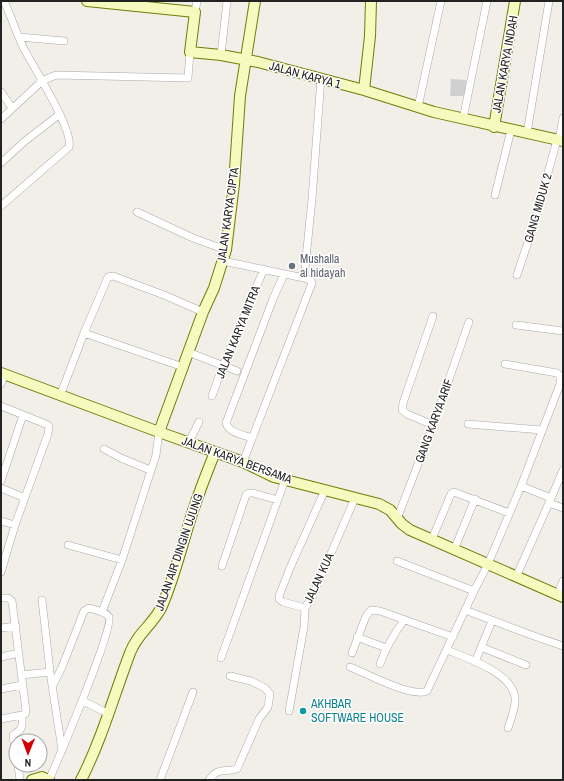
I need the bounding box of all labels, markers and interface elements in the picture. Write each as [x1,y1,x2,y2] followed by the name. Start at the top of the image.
[489,14,521,114] street label: JALAN KARYA INDAH
[267,58,343,92] street label: JALAN KARYA 1
[213,166,243,264] street label: JALAN KARYA CIPTA
[520,171,556,245] street label: GANG MIDUK 2
[300,251,345,281] place label: Mushalla al hidayah
[287,261,297,271] marker: Mushalla al hidayah
[212,283,264,381] street label: JALAN KARYA MITRA
[411,377,457,465] street label: GANG KARYA ARIF
[180,433,295,488] street label: JALAN KARYA BERSAMA
[151,491,207,613] street label: JALAN AIR DINGIN UJUNG
[300,550,338,606] street label: JALAN KUA
[310,696,404,726] place label: AKHBAR SOFTWARE HOUSE
[298,706,308,716] marker: AKHBAR SOFTWARE HOUSE
[8,733,48,773] north arrow
[24,756,31,770] text: N

